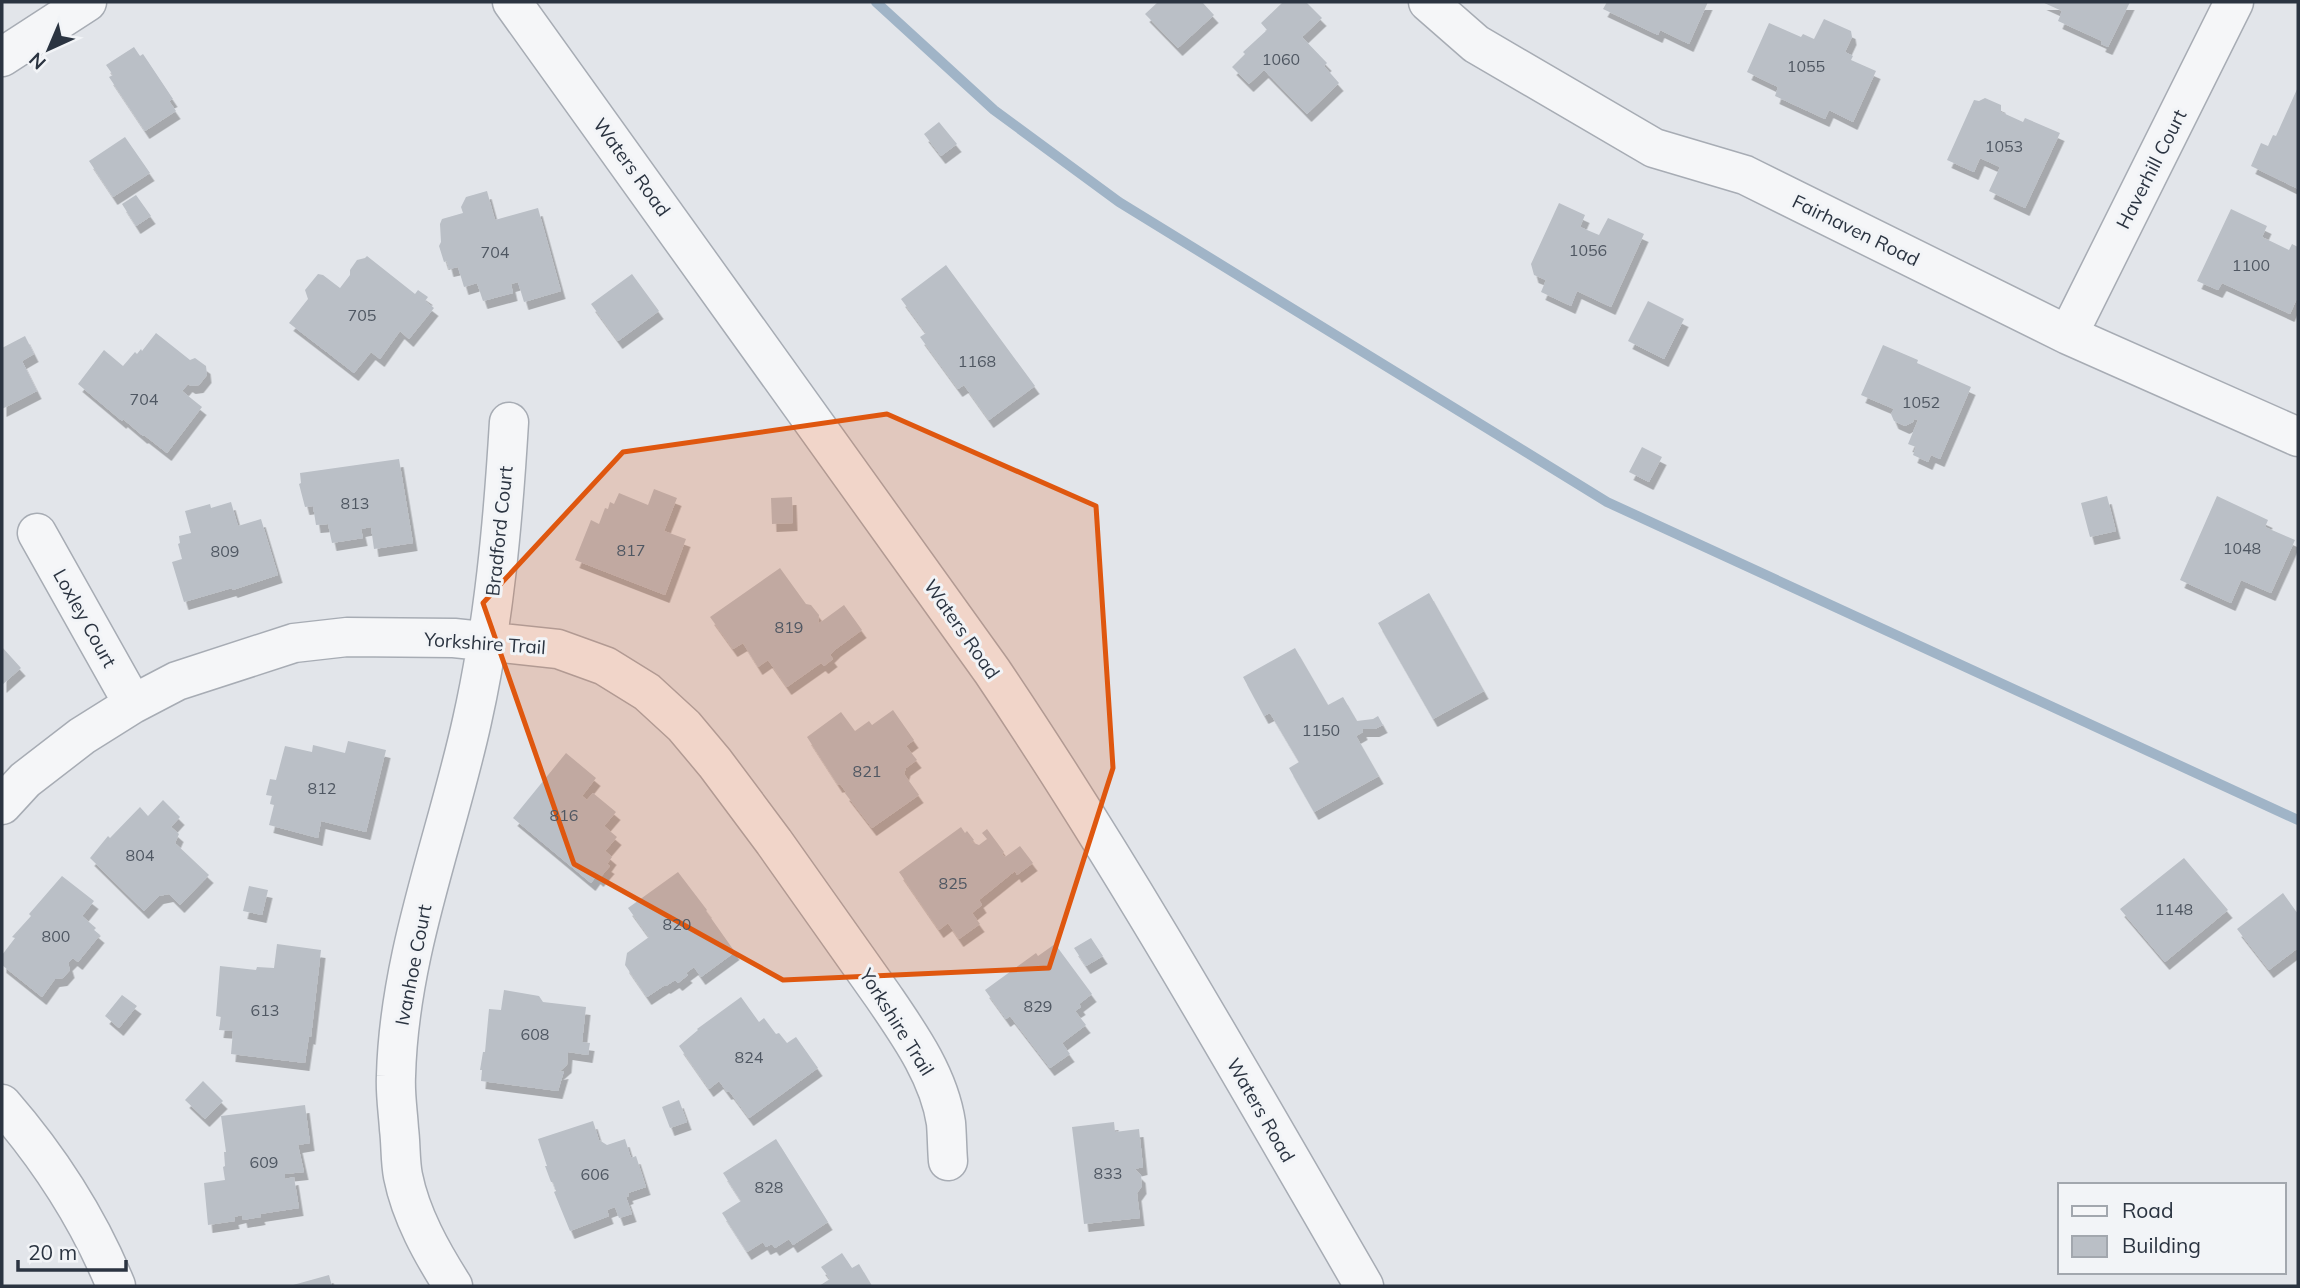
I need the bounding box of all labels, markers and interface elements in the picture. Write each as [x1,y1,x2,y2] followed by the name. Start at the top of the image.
[14,14,84,84] north arrow
[24,48,51,75] text: N
[1262,49,1300,69] house number: 1060
[1787,56,1825,76] house number: 1055
[2111,105,2192,233] street label: Haverhill Court
[588,113,676,221] street label: Waters Road
[1985,136,2023,156] house number: 1053
[1788,189,1924,271] street label: Fairhaven Road
[1569,240,1607,260] house number: 1056
[481,242,510,262] house number: 704
[2232,255,2270,275] house number: 1100
[348,305,376,325] house number: 705
[958,351,996,371] house number: 1168
[130,389,159,409] house number: 704
[1902,392,1940,412] house number: 1052
[480,464,518,597] street label: Bradford Court
[341,493,369,513] house number: 813
[2223,538,2261,558] house number: 1048
[617,540,645,560] house number: 817
[211,541,239,561] house number: 809
[48,564,122,672] street label: Loxley Court
[919,575,1005,683] street label: Waters Road
[775,617,803,637] house number: 819
[422,627,547,659] street label: Yorkshire Trail
[1302,720,1340,740] house number: 1150
[853,761,881,781] house number: 821
[308,778,336,798] house number: 812
[550,805,578,825] house number: 816
[126,845,155,865] house number: 804
[939,873,967,893] house number: 825
[2155,899,2193,919] house number: 1148
[390,902,437,1028] street label: Ivanhoe Court
[663,914,691,934] house number: 820
[42,926,70,946] house number: 800
[854,963,939,1080] street label: Yorkshire Trail
[1024,996,1052,1016] house number: 829
[251,1000,279,1020] house number: 613
[521,1024,549,1044] house number: 608
[735,1047,764,1067] house number: 824
[1222,1054,1300,1166] street label: Waters Road
[250,1152,278,1172] house number: 609
[1094,1163,1122,1183] house number: 833
[581,1164,609,1184] house number: 606
[755,1177,783,1197] house number: 828
[2058,1183,2286,1274] legend
[2122,1197,2173,1223] text: Road
[18,1228,126,1272] scale bar
[2122,1232,2201,1258] text: Building
[28,1239,77,1265] text: 20 m

